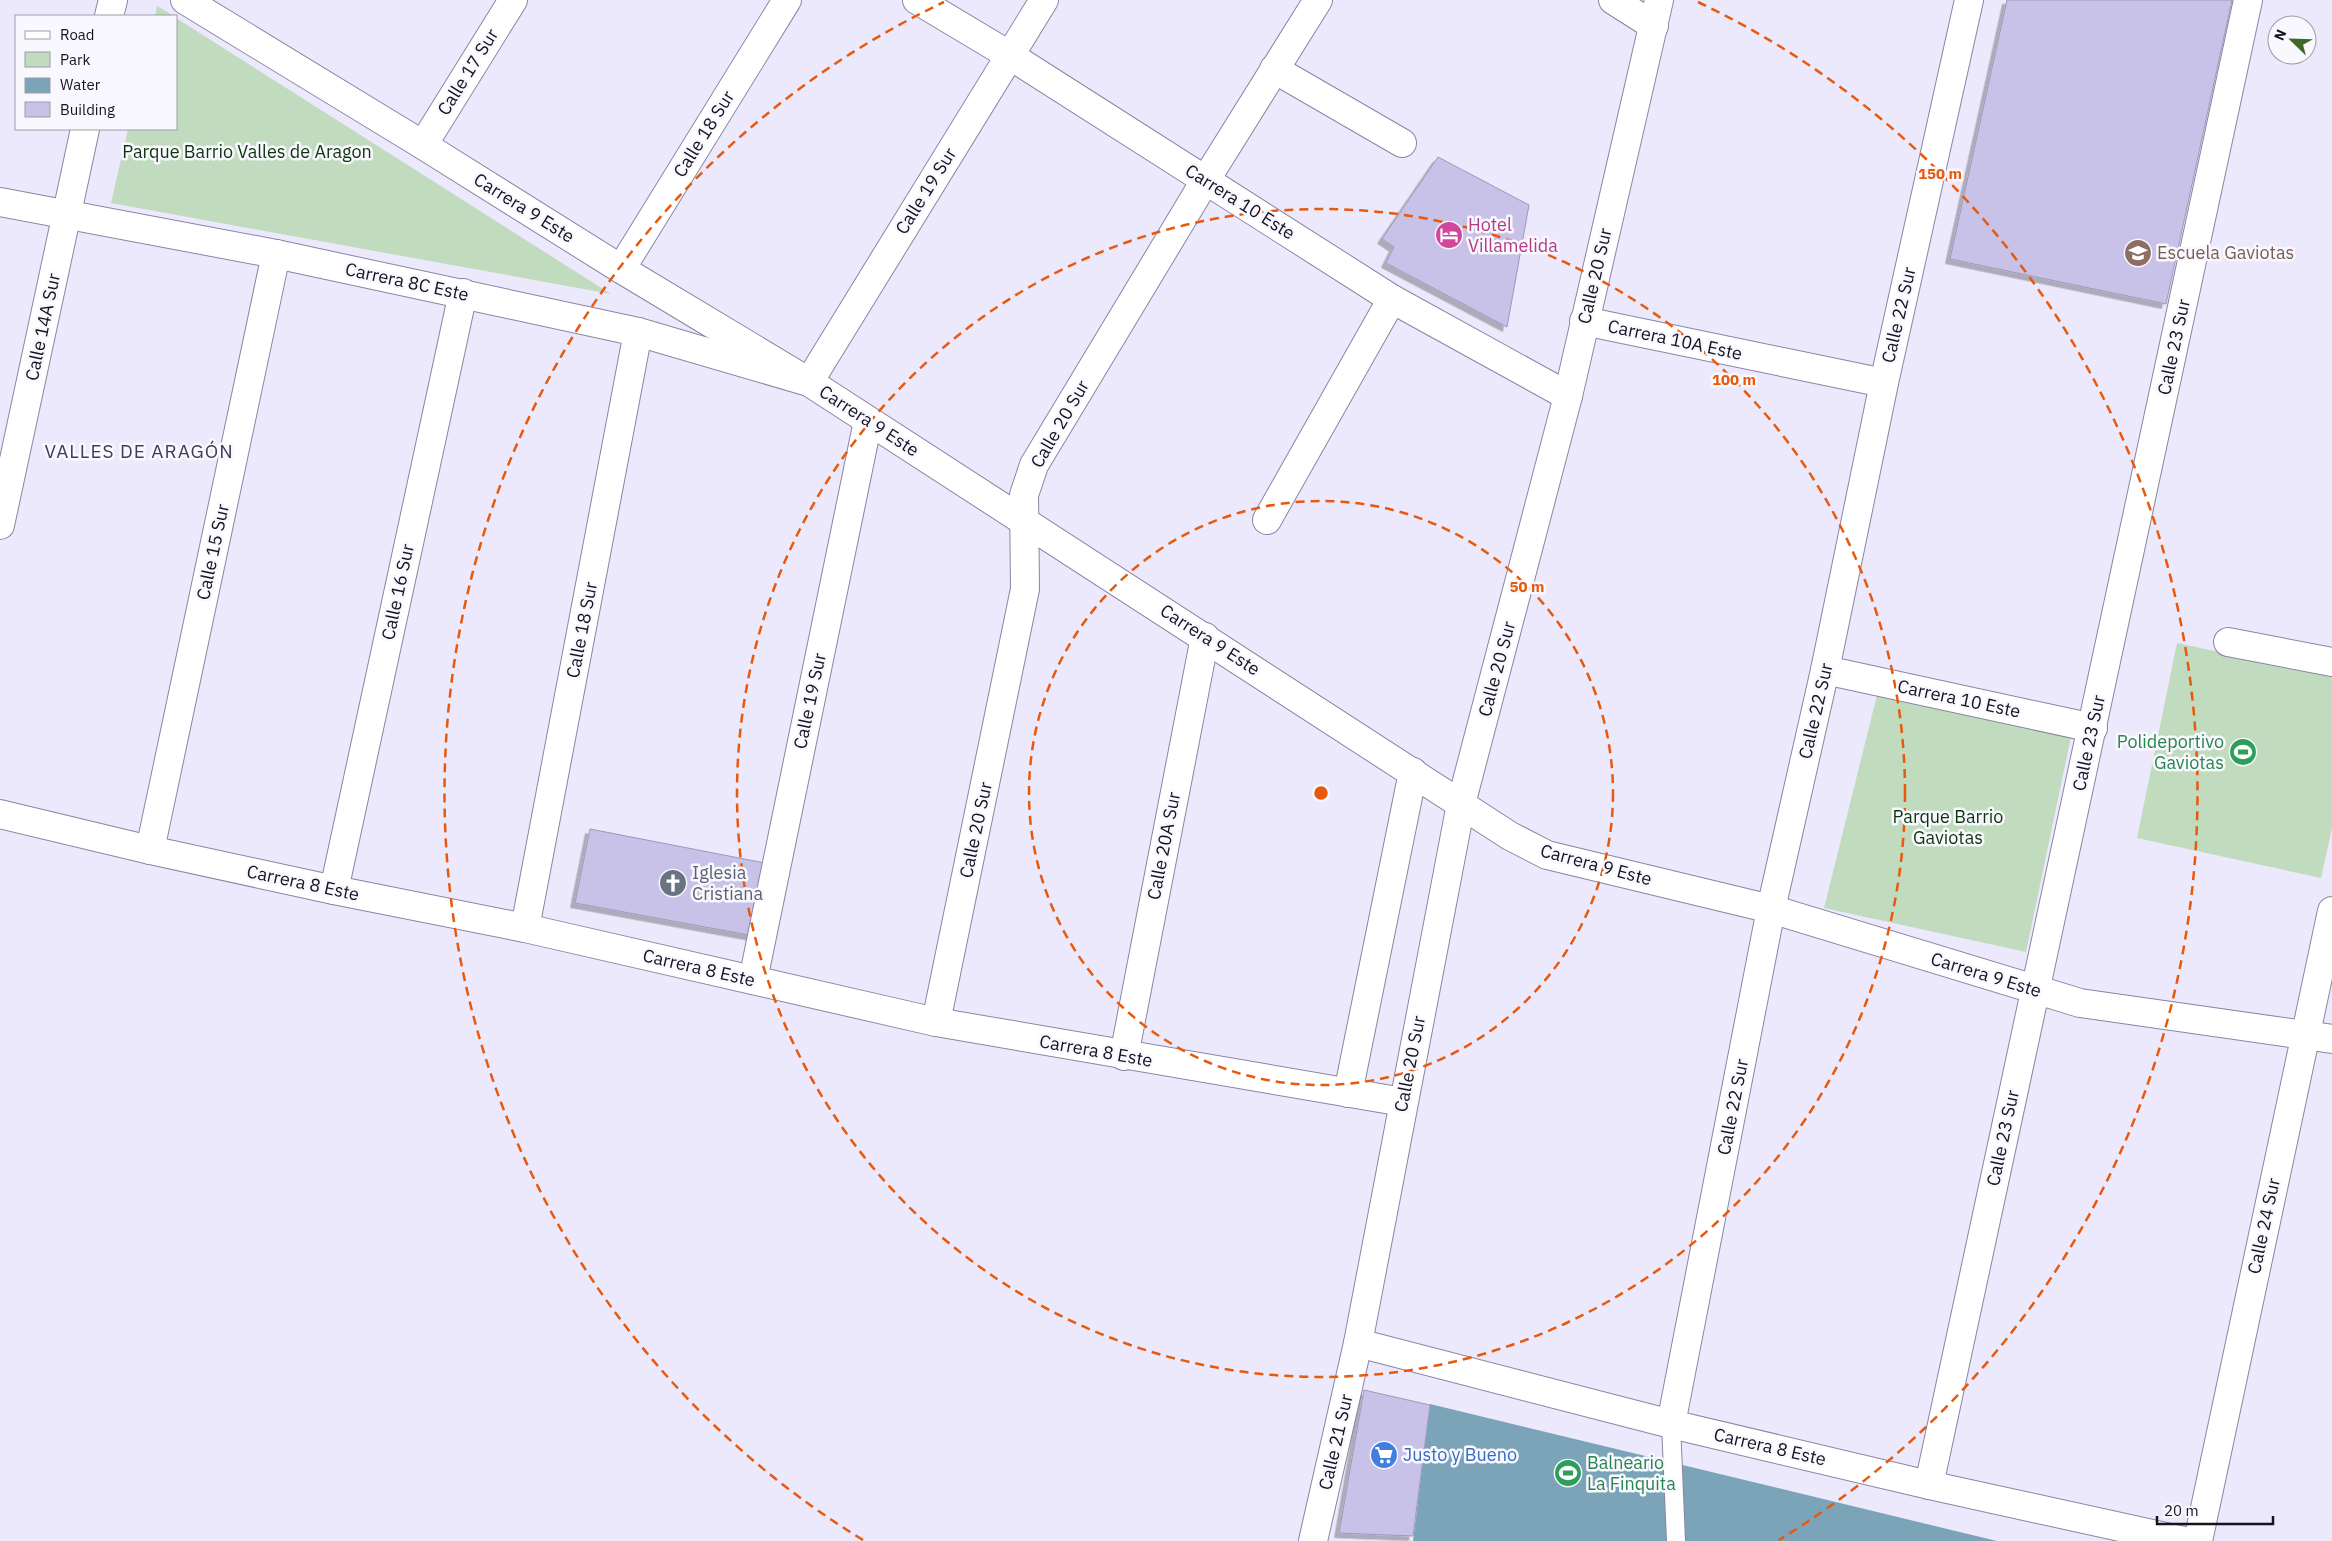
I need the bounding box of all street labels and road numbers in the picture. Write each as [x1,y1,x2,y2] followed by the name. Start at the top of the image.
[432,24,503,119] street label: Calle 17 Sur
[668,86,739,181] street label: Calle 18 Sur
[890,143,961,238] street label: Calle 19 Sur
[1181,159,1300,245] street label: Carrera 10 Este
[470,167,579,248] street label: Carrera 9 Este
[1572,225,1617,326] street label: Calle 20 Sur
[343,257,471,306] street label: Carrera 8C Este
[1876,264,1921,365] street label: Calle 22 Sur
[20,271,65,383] street label: Calle 14A Sur
[2152,296,2195,397] street label: Calle 23 Sur
[1606,314,1745,365] street label: Carrera 10A Este
[1025,375,1094,472] street label: Calle 20 Sur
[815,380,924,461] street label: Carrera 9 Este
[191,501,234,602] street label: Calle 15 Sur
[376,541,419,642] street label: Calle 16 Sur
[561,579,602,680] street label: Calle 18 Sur
[1156,599,1265,680] street label: Carrera 9 Este
[1473,618,1520,719] street label: Calle 20 Sur
[788,650,831,751] street label: Calle 19 Sur
[1793,660,1838,761] street label: Calle 22 Sur
[1895,674,2023,723] street label: Carrera 10 Este
[2067,692,2110,793] street label: Calle 23 Sur
[954,779,997,880] street label: Calle 20 Sur
[1142,790,1185,902] street label: Calle 20A Sur
[1538,839,1655,890] street label: Carrera 9 Este
[245,859,362,906] street label: Carrera 8 Este
[641,943,758,992] street label: Carrera 8 Este
[1928,947,2044,1002] street label: Carrera 9 Este
[1389,1013,1430,1114] street label: Calle 20 Sur
[1038,1029,1155,1072] street label: Carrera 8 Este
[1712,1056,1753,1157] street label: Calle 22 Sur
[1981,1087,2024,1188] street label: Calle 23 Sur
[2242,1175,2285,1276] street label: Calle 24 Sur
[1313,1391,1358,1492] street label: Calle 21 Sur
[1712,1422,1829,1471] street label: Carrera 8 Este

